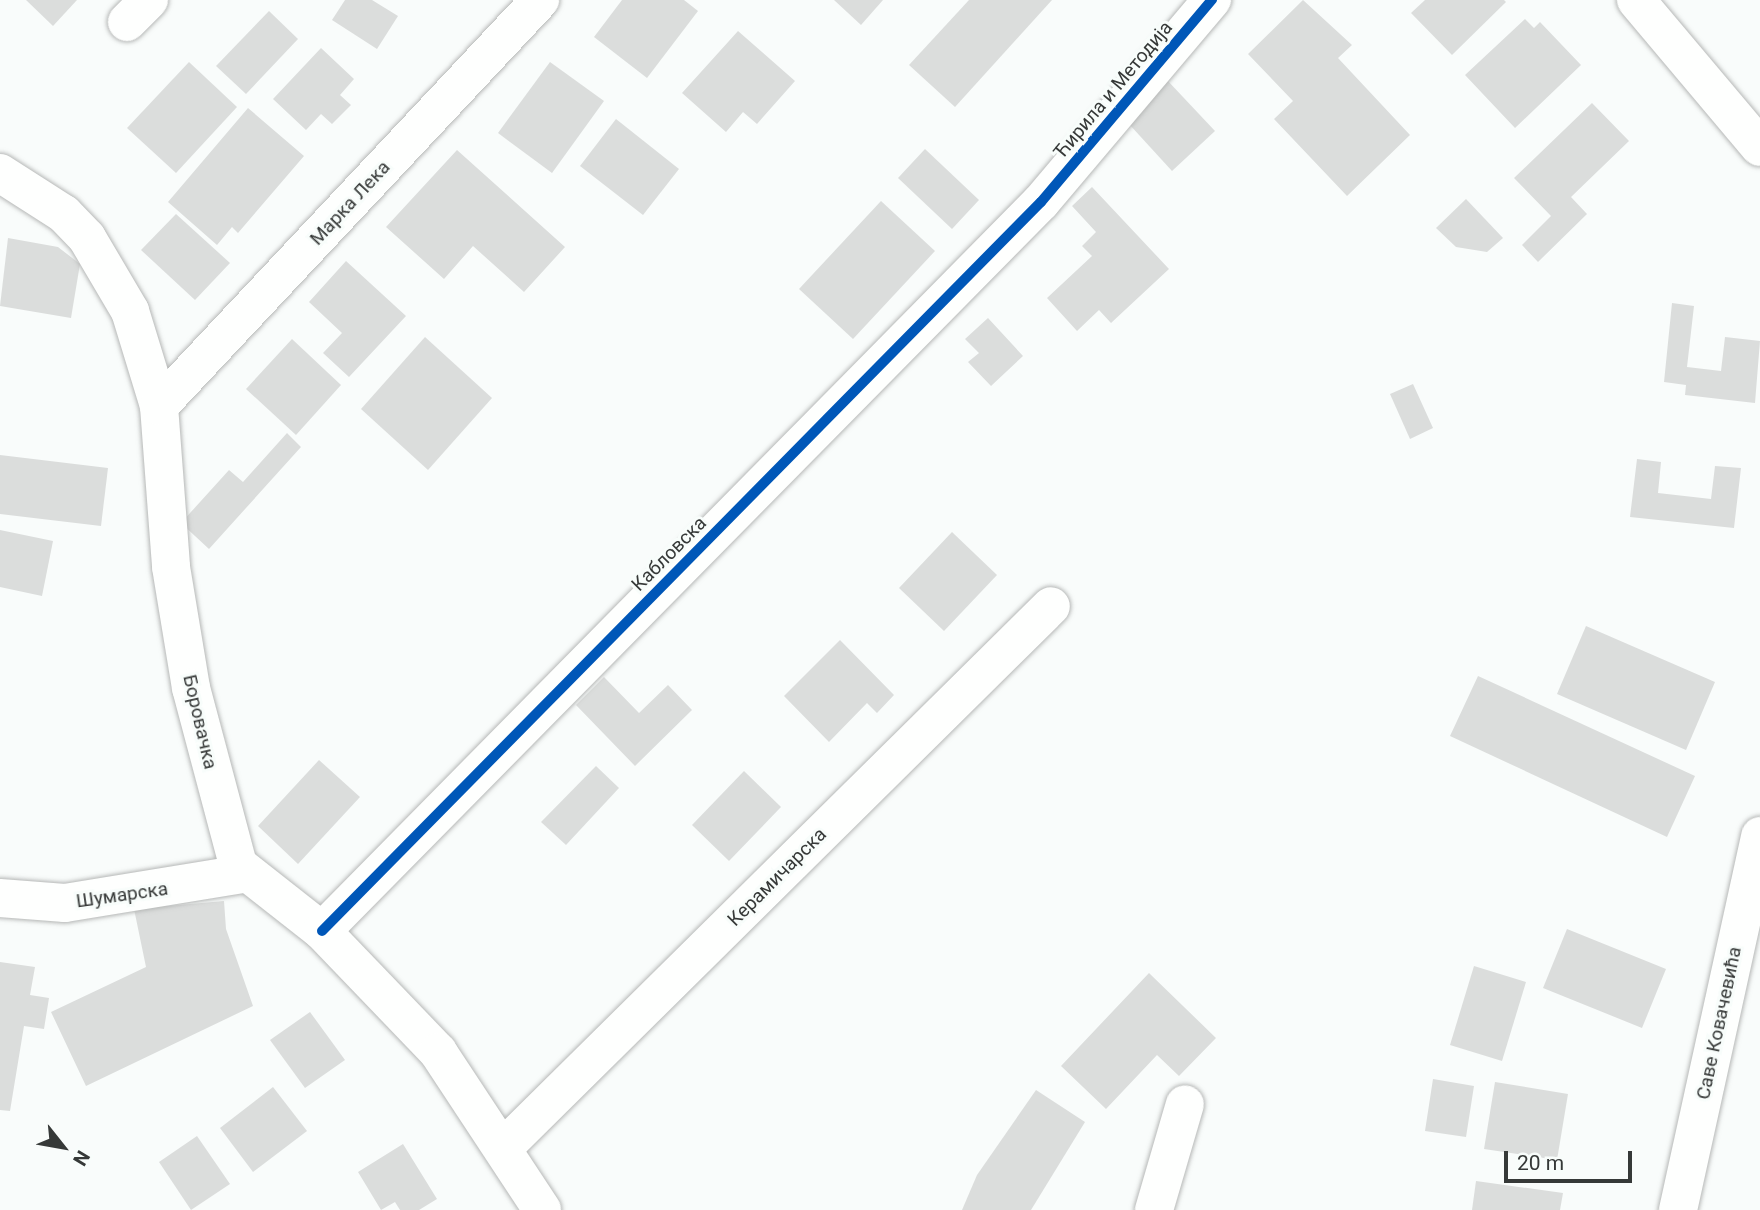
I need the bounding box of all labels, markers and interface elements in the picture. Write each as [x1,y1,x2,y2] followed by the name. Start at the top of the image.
[1049,17,1177,163] street label: Ћирила и Методија
[305,156,395,250] street label: Марка Лека
[627,512,711,596] street label: Кабловска
[178,672,222,772] street label: Боровачка
[723,823,831,931] street label: Керамичарска
[75,877,169,913] street label: Шумарска
[1692,944,1746,1102] street label: Саве Ковачевића
[28,1112,98,1182] north arrow
[1508,1136,1636,1180] scale bar
[68,1146,95,1170] text: N
[1517,1151,1564,1175] text: 20 m

